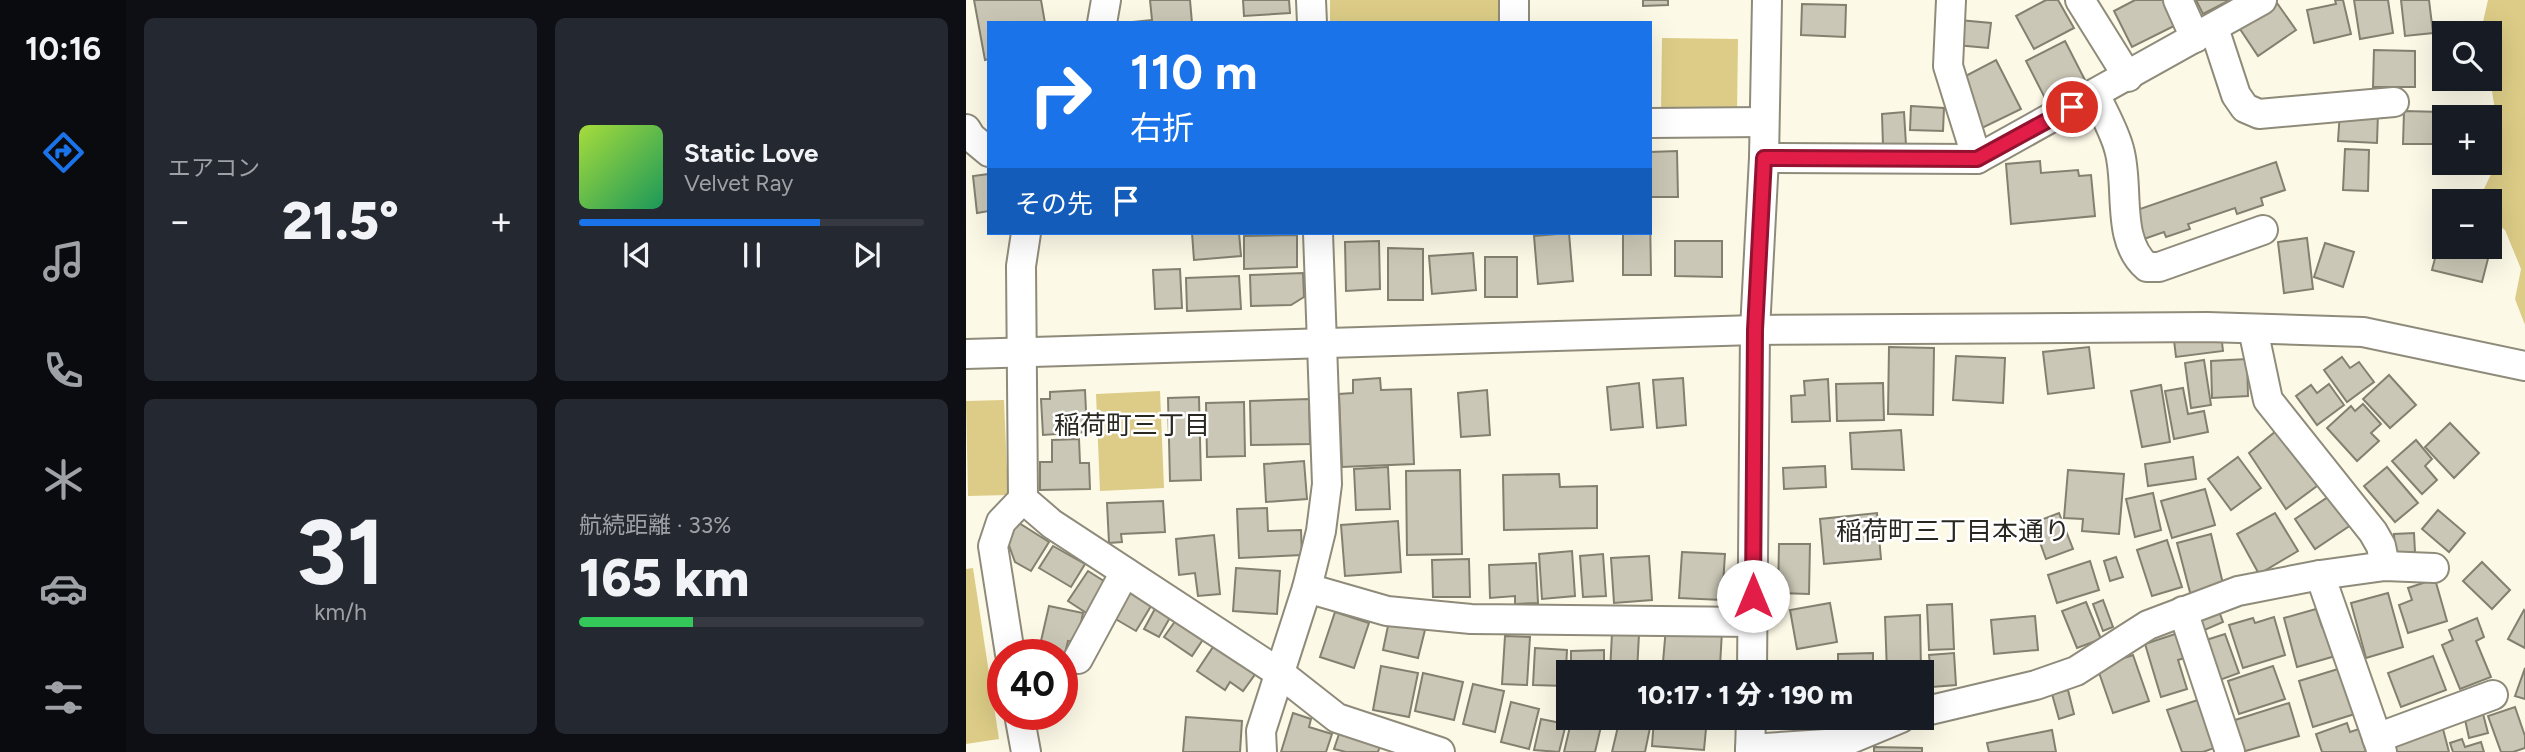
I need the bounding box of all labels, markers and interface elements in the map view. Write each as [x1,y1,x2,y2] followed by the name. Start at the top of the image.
[2432,21,2502,259] map controls
[2432,21,2502,91] button: search
[25,30,101,68] text: 10:16
[1130,42,1258,101] text: 110 m
[1015,49,1106,140] icon: right
[2042,77,2102,137] pin
[2053,88,2091,126] icon: arrive
[2432,105,2502,175] button: +
[1130,109,1194,147] text: 右折
[39,128,88,177] icon: directions
[684,137,818,169] text: Static Love
[168,154,260,182] text: エアコン
[684,169,793,197] text: Velvet Ray
[1107,182,1145,220] icon: arrive
[1015,188,1093,220] text: その先
[2432,189,2502,259] button: −
[282,190,399,252] text: 21.5°
[168,198,192,244] text: −
[489,198,513,244] text: +
[618,236,656,274] icon: previous
[733,236,771,274] icon: pause
[848,236,886,274] icon: next
[39,237,88,286] icon: music
[39,346,88,395] icon: phone
[1054,409,1210,441] district label: 稲荷町三丁目
[39,455,88,504] icon: climate
[296,498,385,607] text: 31
[579,511,731,539] text: 航続距離 · 33%
[1836,515,2070,547] district label: 稲荷町三丁目本通り
[579,547,749,609] text: 165 km
[1716,559,1790,633] position arrow
[39,564,88,613] icon: car
[314,598,367,626] text: km/h
[987,639,1078,730] speed limit sign: 40
[39,673,88,722] icon: filters
[1637,679,1853,711] text: 10:17 · 1 分 · 190 m

